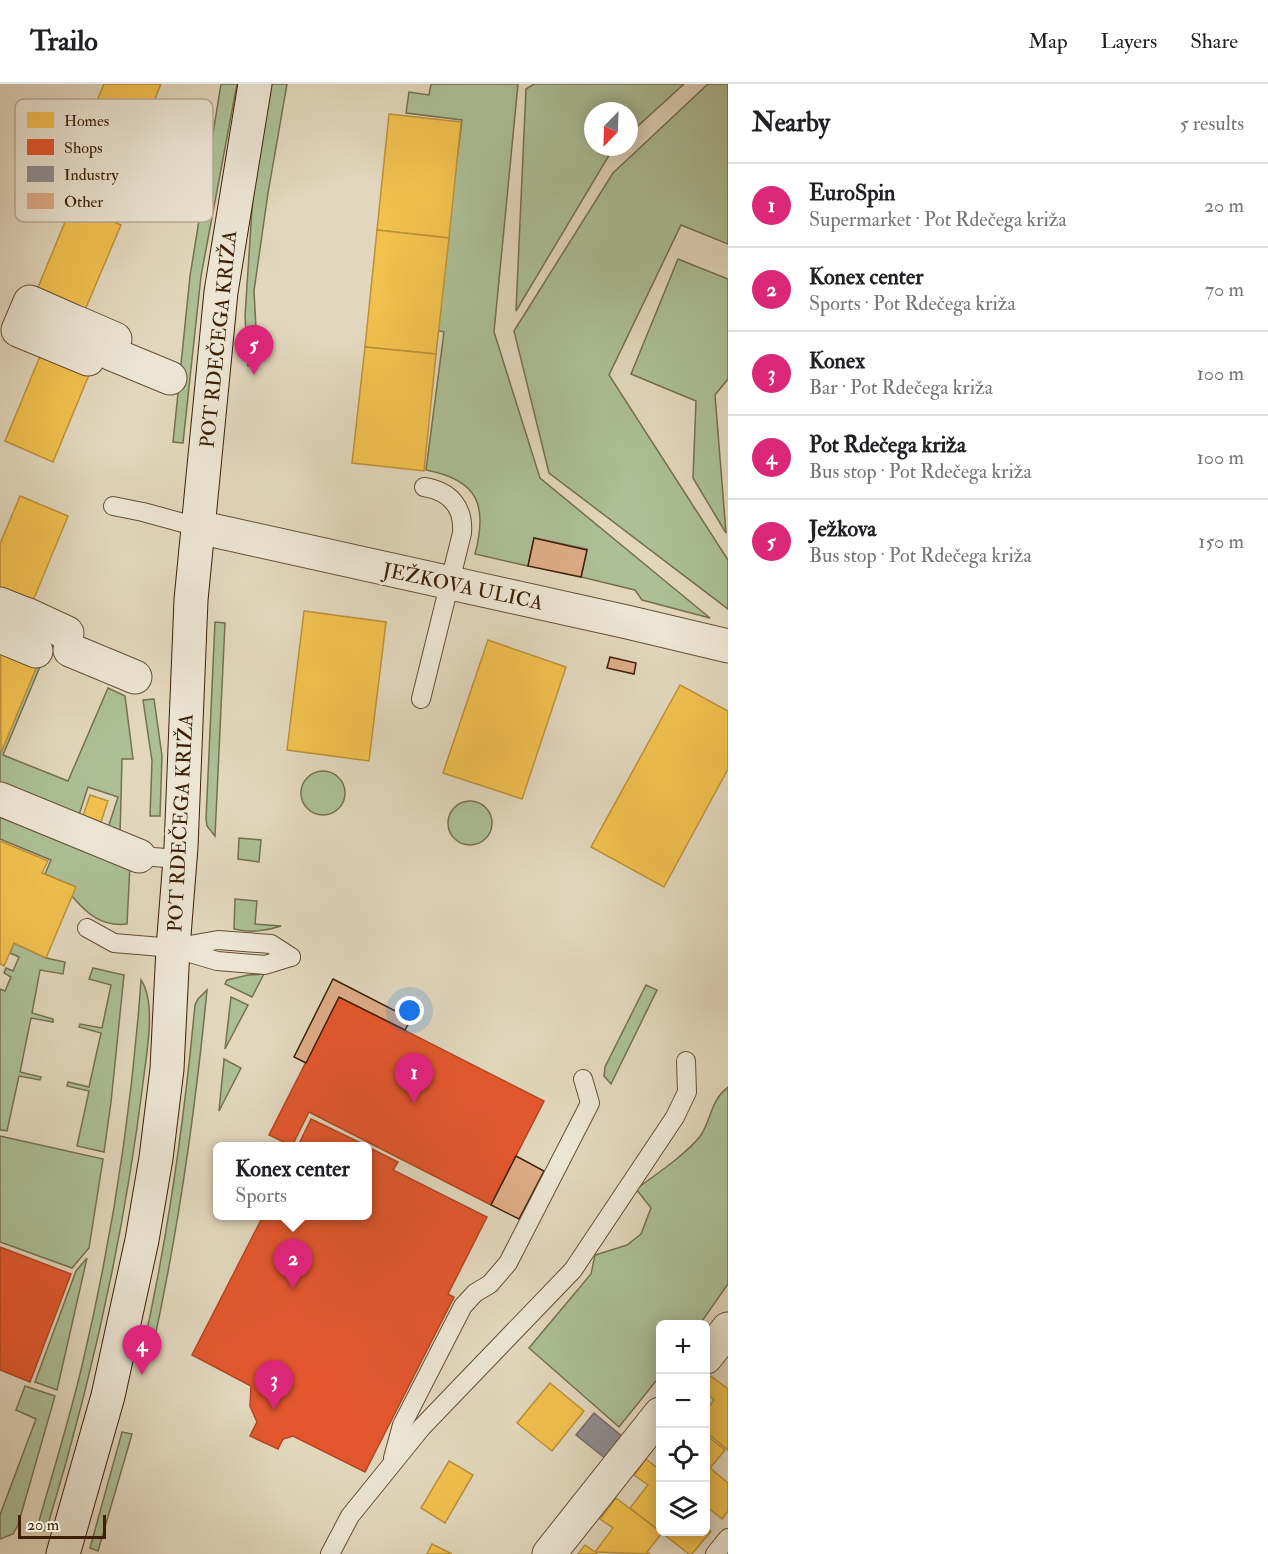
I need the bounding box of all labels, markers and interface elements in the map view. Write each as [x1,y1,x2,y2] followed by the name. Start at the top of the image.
[30,24,98,59] text: Trailo
[1028,28,1068,55] text: Map
[1101,28,1157,55] text: Layers
[1190,28,1238,55] text: Share
[15,99,213,222] legend
[584,102,638,156] north arrow
[752,107,830,139] text: Nearby
[64,111,109,131] text: Homes
[1180,111,1244,136] text: 5 results
[64,138,103,159] text: Shops
[64,165,119,185] text: Industry
[809,179,895,207] text: EuroSpin
[64,192,103,212] text: Other
[768,193,775,218] text: 1
[1204,193,1244,218] text: 20 m
[809,207,1067,232] text: Supermarket · Pot Rdečega križa
[194,229,242,449] street label: POT RDEČEGA KRIŽA
[809,263,923,291] text: Konex center
[766,277,777,302] text: 2
[1205,277,1244,302] text: 70 m
[809,291,1016,316] text: Sports · Pot Rdečega križa
[234,326,274,375] pin: 5
[809,347,865,375] text: Konex
[768,361,775,386] text: 3
[1197,361,1244,386] text: 100 m
[809,375,993,400] text: Bar · Pot Rdečega križa
[809,431,966,459] text: Pot Rdečega križa
[766,445,777,470] text: 4
[1197,445,1244,470] text: 100 m
[809,459,1032,484] text: Bus stop · Pot Rdečega križa
[809,515,876,543] text: Ježkova
[767,529,776,554] text: 5
[1198,529,1244,554] text: 150 m
[809,543,1032,568] text: Bus stop · Pot Rdečega križa
[380,556,546,616] street label: JEŽKOVA ULICA
[161,713,199,933] street label: POT RDEČEGA KRIŽA
[395,996,424,1025] your location
[394,1054,434,1103] pin: 1
[213,1142,372,1220] popup
[235,1155,350,1183] text: Konex center
[235,1183,287,1208] text: Sports
[274,1240,312,1289] pin: 2
[656,1320,710,1536] map controls
[656,1320,710,1374] button: +
[122,1326,162,1375] pin: 4
[254,1360,294,1410] pin: 3
[656,1374,710,1428] button: −
[656,1428,710,1482] button: locate
[656,1482,710,1536] button: layers
[18,1512,106,1540] scale bar
[27,1515,59,1535] text: 20 m

